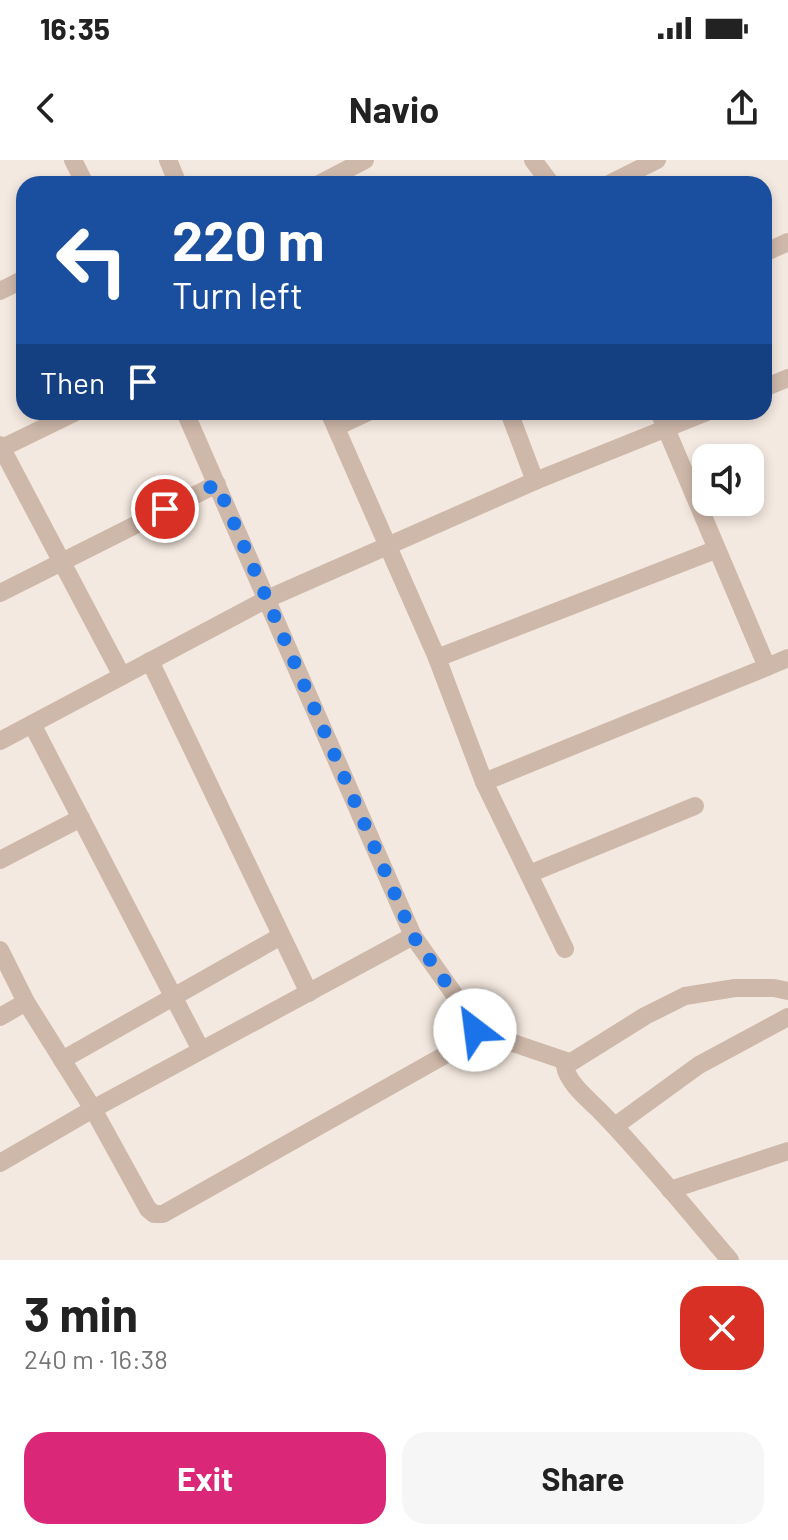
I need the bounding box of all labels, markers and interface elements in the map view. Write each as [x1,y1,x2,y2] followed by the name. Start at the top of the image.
[40,10,110,46] text: 16:35
[24,86,68,130] icon: back
[720,86,764,130] icon: share
[349,87,439,130] text: Navio
[172,205,325,272] text: 220 m
[40,208,144,312] icon: left
[172,273,303,316] text: Turn left
[121,360,165,404] icon: arrive
[40,364,105,400] text: Then
[692,444,764,516] map controls
[692,444,764,516] button: sound
[131,475,199,543] pin
[143,487,187,531] icon: arrive
[433,988,517,1072] position arrow
[24,1284,138,1342] text: 3 min
[680,1286,764,1370] button: close
[24,1343,168,1374] text: 240 m · 16:38
[24,1432,386,1524] button: Exit
[402,1432,764,1524] button: Share

